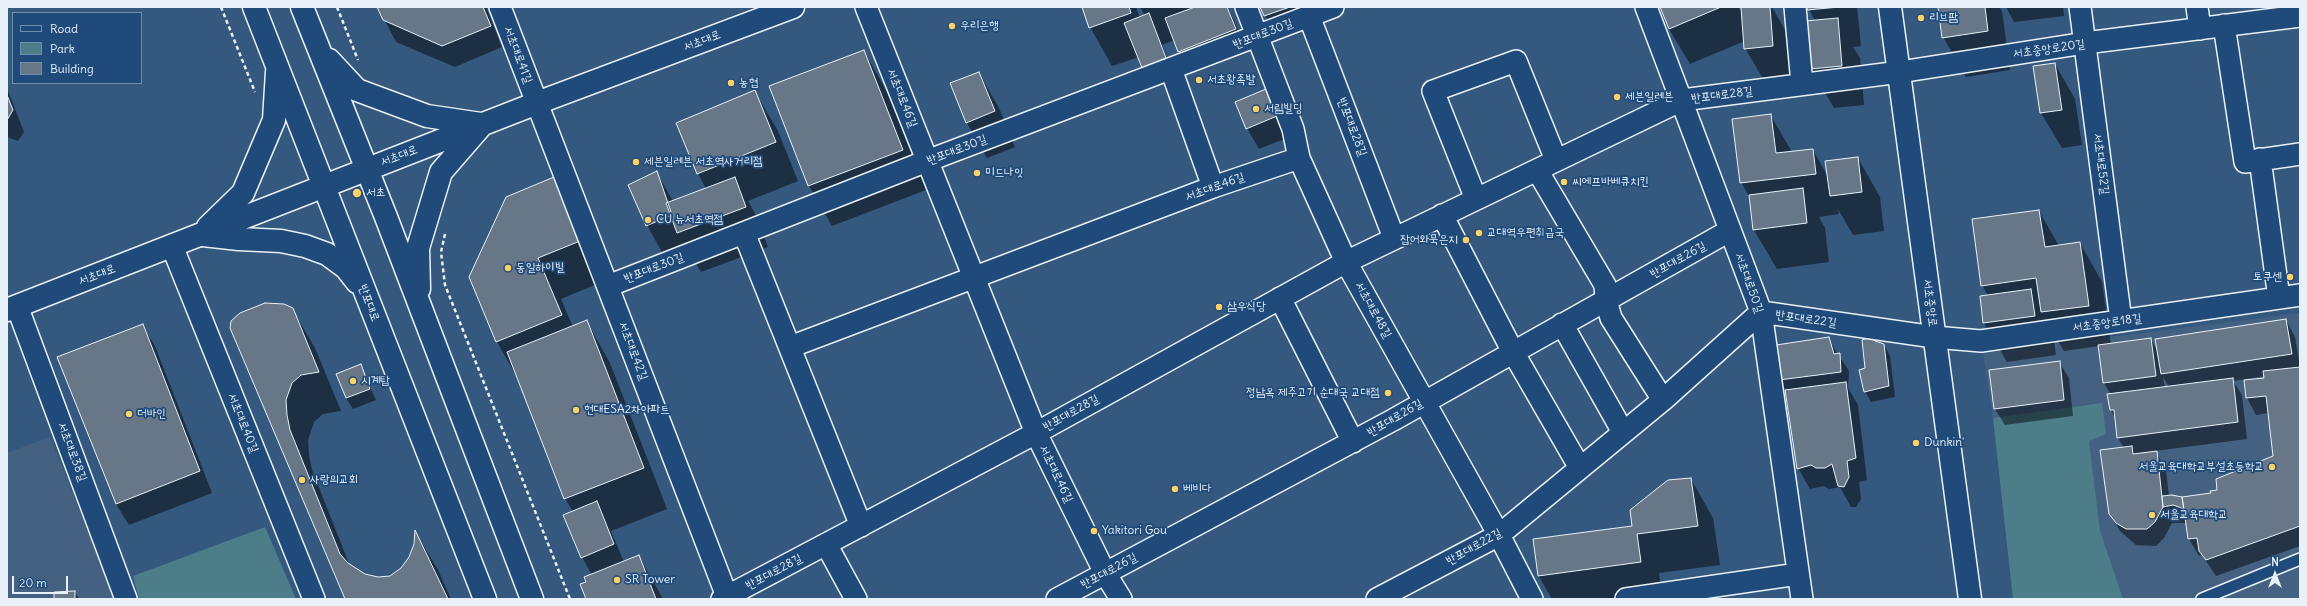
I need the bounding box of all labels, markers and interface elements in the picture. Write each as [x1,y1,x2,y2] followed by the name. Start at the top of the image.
[1929,11,1958,25] place label: 리브팜
[12,12,142,84] legend
[1916,13,1926,23] marker: 리브팜
[1231,16,1295,52] street label: 반포대로30길
[960,19,999,33] place label: 우리은행
[50,21,78,36] text: Road
[947,21,957,31] marker: 우리은행
[501,24,535,86] street label: 서초대로41길
[681,27,723,55] street label: 서초대로
[2012,37,2086,61] street label: 서초중앙로20길
[50,41,75,56] text: Park
[50,61,94,76] text: Building
[884,66,920,130] street label: 서초대로46길
[1207,73,1255,87] place label: 서초왕족발
[1194,75,1204,85] marker: 서초왕족발
[739,76,758,90] place label: 농협
[726,78,736,88] marker: 농협
[1690,84,1754,106] street label: 반포대로28길
[1625,90,1673,104] place label: 세븐일레븐
[1612,92,1622,102] marker: 세븐일레븐
[1334,96,1370,158] street label: 반포대로28길
[1264,102,1303,116] place label: 서림빌딩
[1251,104,1261,114] marker: 서림빌딩
[925,132,989,168] street label: 반포대로30길
[2090,132,2112,196] street label: 서초대로52길
[378,142,420,170] street label: 서초대로
[644,155,763,169] place label: 세븐일레븐 서초역사거리점
[631,157,641,167] marker: 세븐일레븐 서초역사거리점
[985,166,1024,180] place label: 미드나잇
[972,168,982,178] marker: 미드나잇
[1183,170,1247,204] street label: 서초대로46길
[1572,175,1649,189] place label: 씨에프바베큐치킨
[1559,177,1569,187] marker: 씨에프바베큐치킨
[366,186,385,200] place label: 서초
[351,187,363,199] marker: 서초
[656,213,723,227] place label: CU 뉴서초역점
[643,215,653,225] marker: CU 뉴서초역점
[1487,226,1564,240] place label: 교대역우편취급국
[1474,228,1484,238] marker: 교대역우편취급국
[1400,233,1458,247] place label: 잡어와묵은지
[1461,235,1471,245] marker: 잡어와묵은지
[1647,239,1709,281] street label: 반포대로26길
[622,250,686,286] street label: 반포대로30길
[1731,251,1767,315] street label: 서초대로50길
[76,261,118,289] street label: 서초대로
[516,261,564,275] place label: 동일하이빌
[503,263,513,273] marker: 동일하이빌
[2253,270,2282,284] place label: 토쿠센
[2285,272,2295,282] marker: 토쿠센
[1920,278,1940,328] street label: 서초중앙로
[1352,279,1394,341] street label: 서초대로48길
[355,282,383,324] street label: 반포대로
[1227,300,1266,314] place label: 삼우식당
[1214,302,1224,312] marker: 삼우식당
[1775,308,1837,330] street label: 반포대로22길
[2072,311,2142,335] street label: 서초중앙로18길
[615,320,651,382] street label: 서초대로42길
[361,374,390,388] place label: 시계탑
[348,376,358,386] marker: 시계탑
[1246,386,1380,400] place label: 정남옥 제주고기 순대국 교대점
[1383,388,1393,398] marker: 정남옥 제주고기 순대국 교대점
[225,391,261,455] street label: 서초대로40길
[1040,392,1102,434] street label: 반포대로28길
[1365,396,1425,440] street label: 반포대로26길
[584,403,670,417] place label: 현대ESA2차아파트
[571,405,581,415] marker: 현대ESA2차아파트
[137,407,166,421] place label: 더바인
[124,409,134,419] marker: 더바인
[54,420,90,484] street label: 서초대로38길
[1924,436,1964,450] place label: Dunkin'
[1911,438,1921,448] marker: Dunkin'
[1036,443,1076,505] street label: 서초대로46길
[2138,460,2264,474] place label: 서울교육대학교부설초등학교
[2267,462,2277,472] marker: 서울교육대학교부설초등학교
[310,473,358,487] place label: 사랑의교회
[297,475,307,485] marker: 사랑의교회
[1183,482,1212,496] place label: 베비다
[1170,484,1180,494] marker: 베비다
[2160,508,2228,522] place label: 서울교육대학교
[2147,510,2157,520] marker: 서울교육대학교
[1102,524,1167,538] place label: Yakitori Gou
[1089,526,1099,536] marker: Yakitori Gou
[1444,526,1504,568] street label: 반포대로22길
[1078,550,1140,592] street label: 반포대로26길
[743,551,805,593] street label: 반포대로28길
[2255,554,2295,594] north arrow
[2271,555,2279,569] text: N
[14,568,70,594] scale bar
[625,573,675,587] place label: SR Tower
[19,575,47,590] text: 20 m
[612,575,622,585] marker: SR Tower

